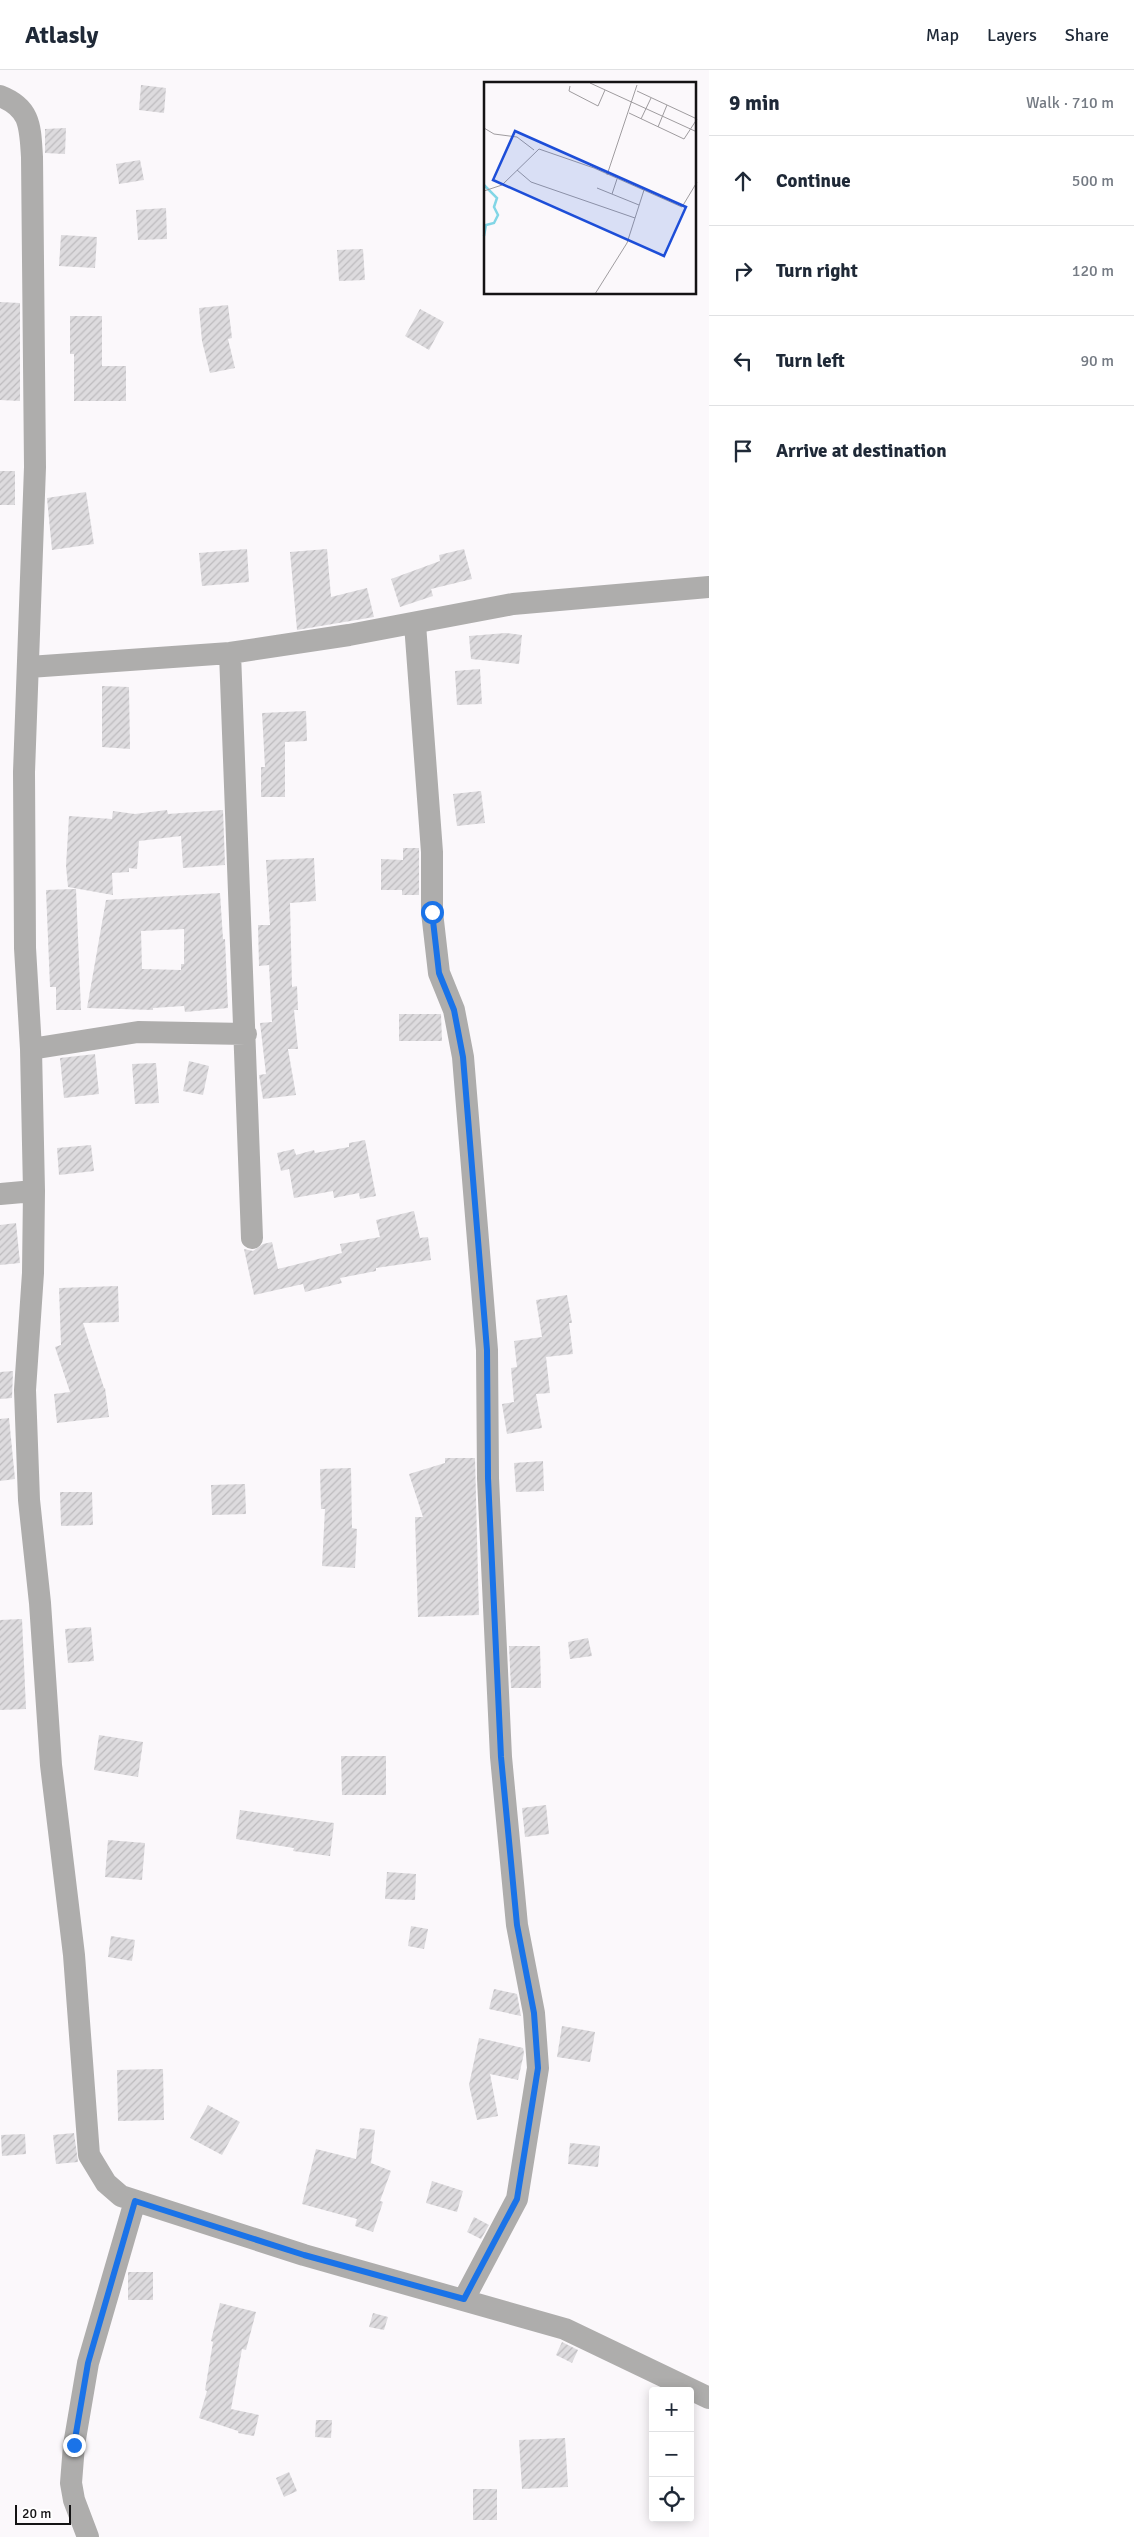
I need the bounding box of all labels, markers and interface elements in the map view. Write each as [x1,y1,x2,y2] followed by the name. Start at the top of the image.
[25,20,98,50] text: Atlasly
[926,24,959,46] text: Map
[987,24,1037,46] text: Layers
[1065,24,1109,46] text: Share
[484,82,696,295] inset map
[729,90,780,116] text: 9 min
[1026,93,1114,113] text: Walk · 710 m
[729,167,757,195] icon: ahead
[776,169,851,193] text: Continue
[1072,171,1114,191] text: 500 m
[729,257,757,285] icon: right
[776,259,858,283] text: Turn right
[1072,261,1114,281] text: 120 m
[729,347,757,375] icon: left
[776,349,845,373] text: Turn left
[1080,351,1114,371] text: 90 m
[729,437,757,465] icon: arrive
[776,439,947,463] text: Arrive at destination
[421,901,444,924] route start
[649,2387,694,2522] map controls
[649,2387,694,2432] button: +
[649,2432,694,2477] button: −
[63,2434,86,2457] route end
[649,2477,694,2522] button: locate
[15,2502,71,2525] scale bar
[22,2505,51,2522] text: 20 m

